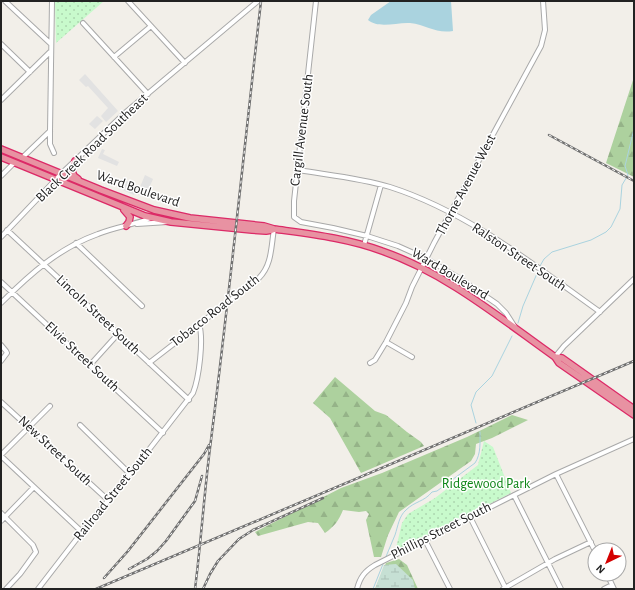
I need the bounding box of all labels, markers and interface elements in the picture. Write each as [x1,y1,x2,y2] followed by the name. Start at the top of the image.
[288,73,316,187] street label: Cargill Avenue South
[33,91,151,205] street label: Black Creek Road Southeast
[433,132,499,238] street label: Thorne Avenue West
[94,168,182,210] street label: Ward Boulevard
[469,220,569,294] street label: Ralston Street South
[409,246,491,302] street label: Ward Boulevard
[168,272,262,350] street label: Tobacco Road South
[53,273,143,357] street label: Lincoln Street South
[42,319,122,395] street label: Elvie Street South
[16,414,94,488] street label: New Street South
[71,445,155,543] street label: Railroad Street South
[442,477,531,491] park label: Ridgewood Park
[389,500,493,562] street label: Phillips Street South
[587,542,627,582] north arrow
[594,562,607,576] text: N

